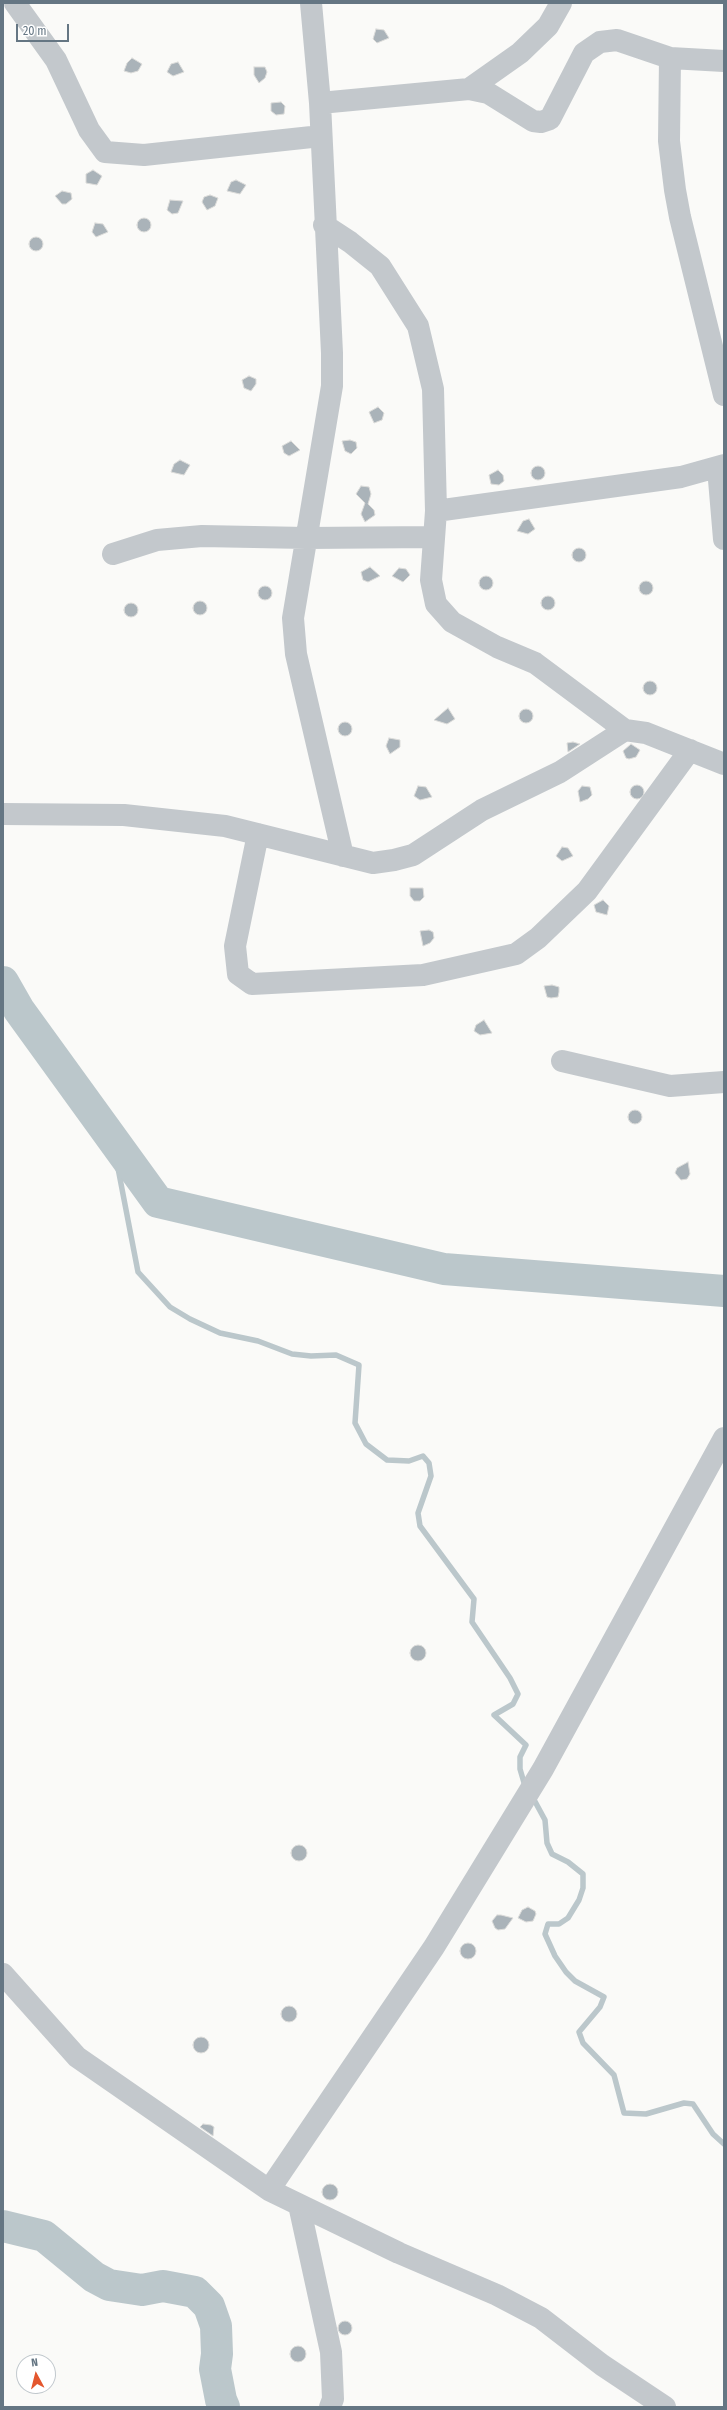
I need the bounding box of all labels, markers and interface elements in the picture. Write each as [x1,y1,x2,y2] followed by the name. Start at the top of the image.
[18,16,71,42] scale bar
[23,24,47,38] text: 20 m
[16,2354,56,2394] north arrow
[31,2356,39,2369] text: N

